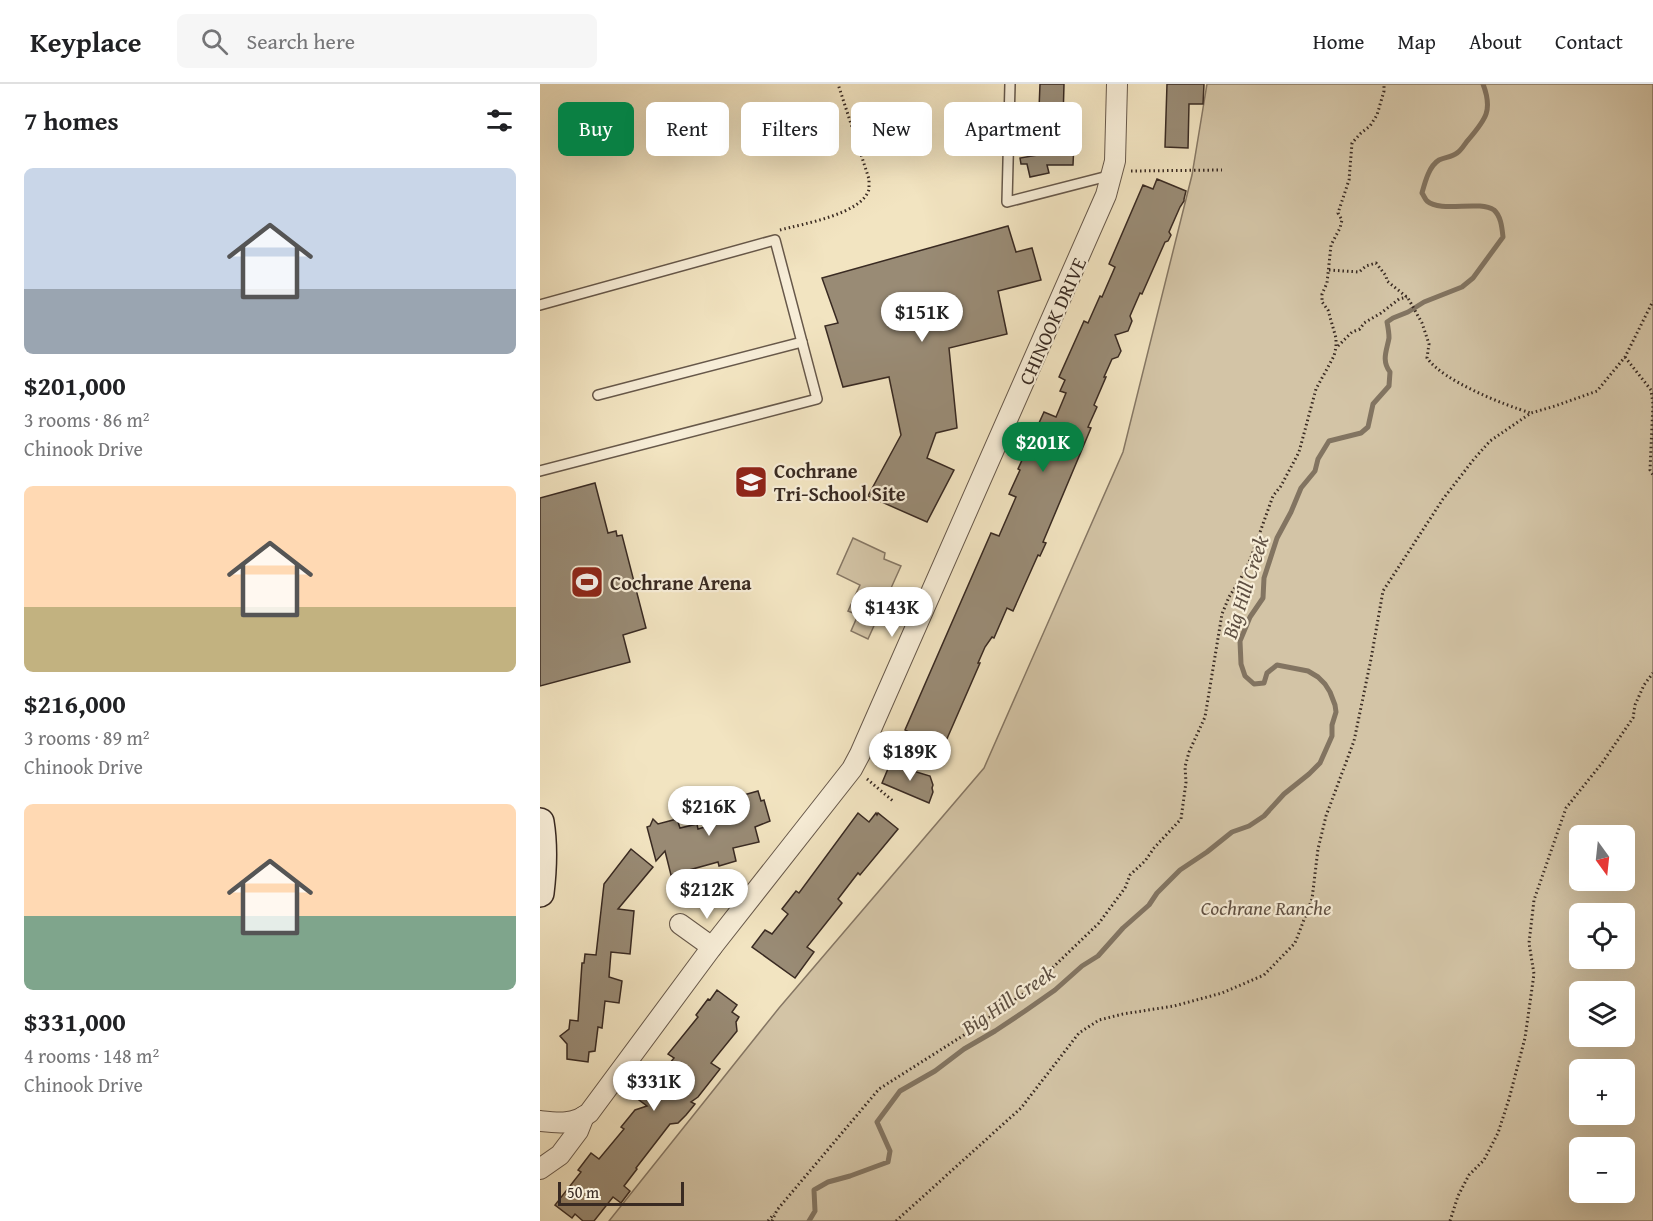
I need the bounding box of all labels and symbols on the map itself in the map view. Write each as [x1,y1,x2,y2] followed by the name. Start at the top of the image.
[1011,253,1093,389] street label: CHINOOK DRIVE
[880,292,964,343] pin: $151K
[1001,422,1085,473] pin: $201K
[774,456,906,508] place label: Cochrane Tri-School Site
[733,464,769,500] school or university icon: Cochrane Tri-School Site
[1213,531,1276,644] water label: Big Hill Creek
[569,564,605,600] sports icon: Cochrane Arena
[610,568,752,597] place label: Cochrane Arena
[850,587,934,638] pin: $143K
[868,731,952,782] pin: $189K
[667,786,751,837] pin: $216K
[1569,825,1635,891] north arrow
[665,869,749,920] pin: $212K
[1201,893,1331,922] park label: Cochrane Ranche
[954,957,1061,1043] water label: Big Hill Creek
[612,1061,696,1112] pin: $331K
[558,1179,684,1206] scale bar

